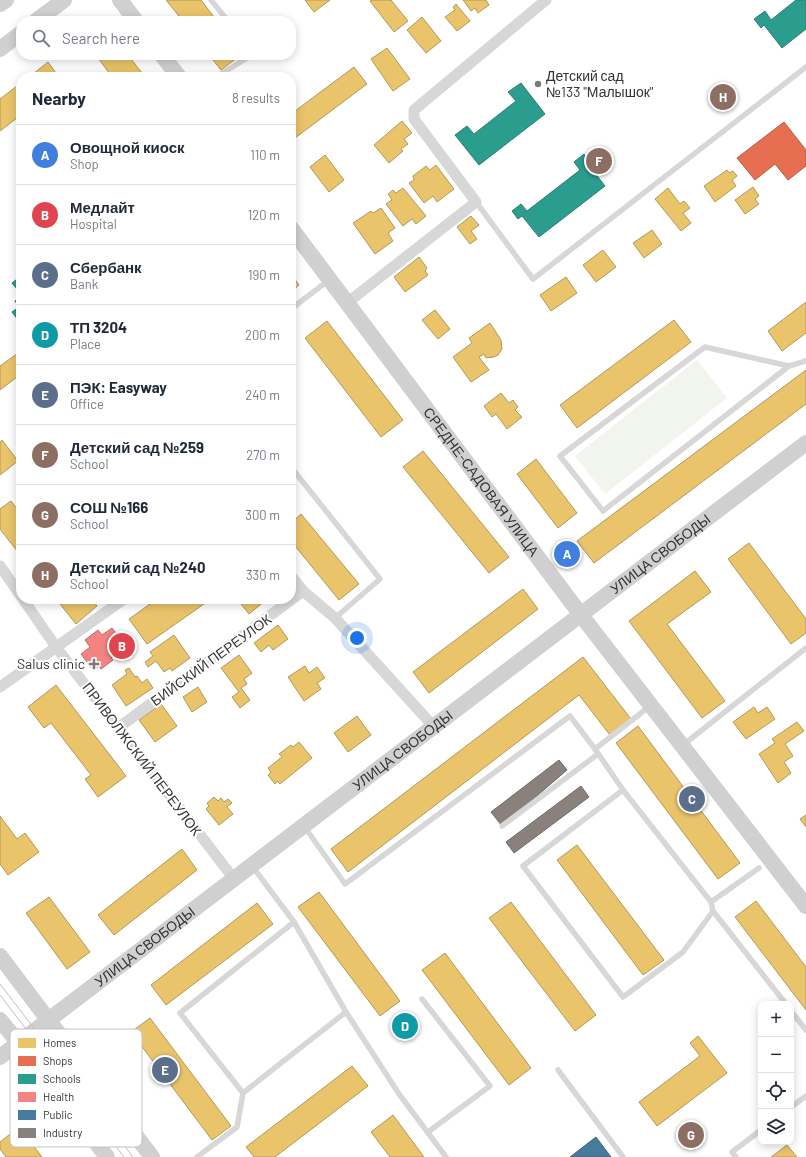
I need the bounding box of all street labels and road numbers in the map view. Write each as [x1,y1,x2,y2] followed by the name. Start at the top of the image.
[420,404,543,560] street label: СРЕДНЕ-САДОВАЯ УЛИЦА
[606,510,713,597] street label: УЛИЦА СВОБОДЫ
[147,610,275,709] street label: БИЙСКИЙ ПЕРЕУЛОК
[79,679,206,839] street label: ПРИВОЛЖСКИЙ ПЕРЕУЛОК
[349,706,456,794] street label: УЛИЦА СВОБОДЫ
[91,903,198,990] street label: УЛИЦА СВОБОДЫ

